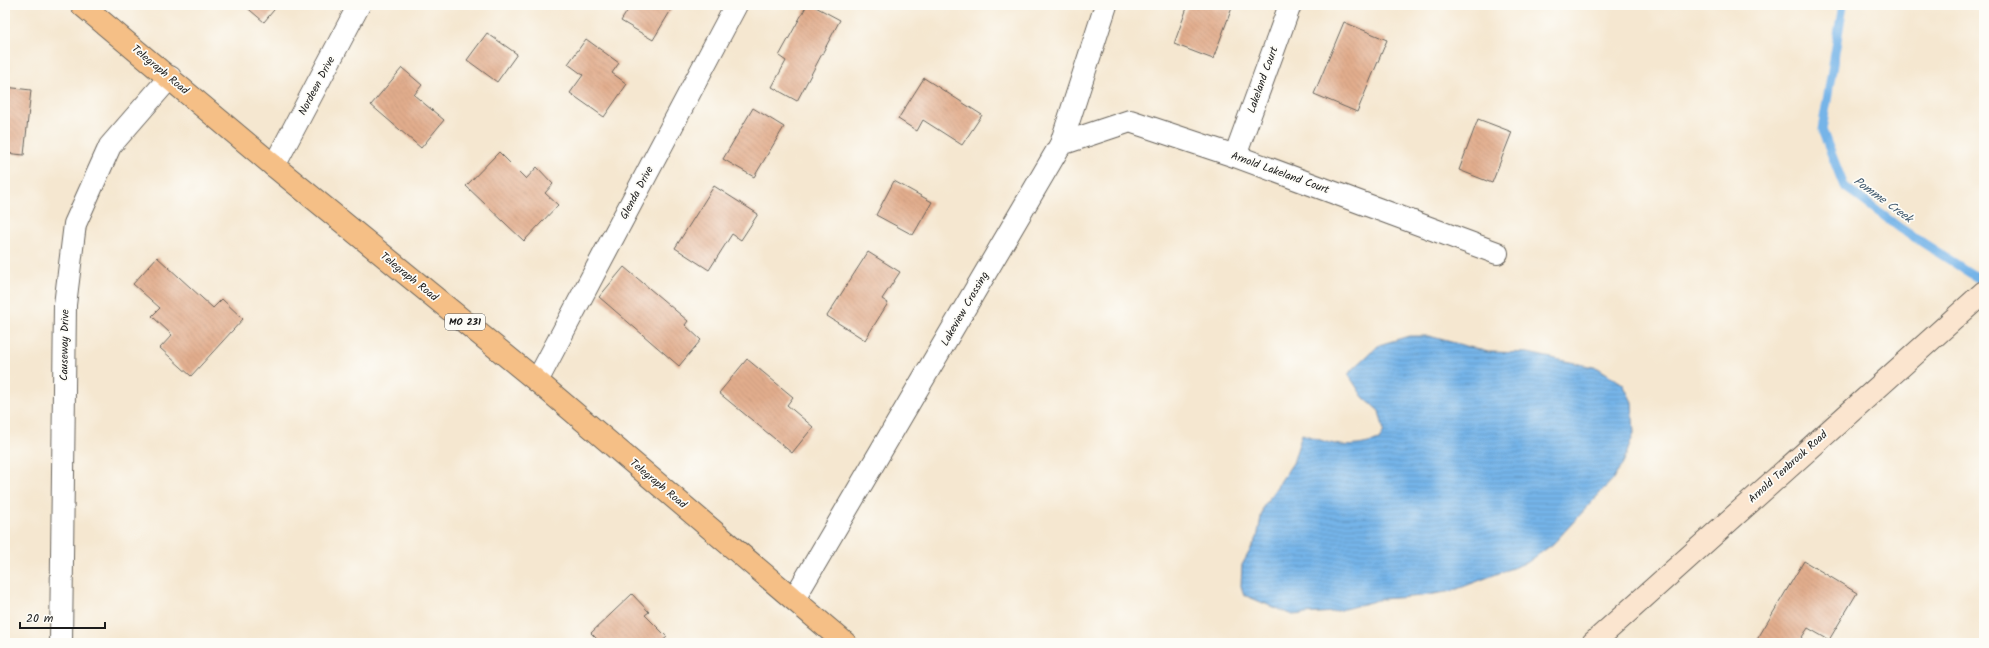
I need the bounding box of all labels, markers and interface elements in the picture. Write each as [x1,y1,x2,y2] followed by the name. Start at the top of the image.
[127,41,193,100] street label: Telegraph Road
[1243,44,1284,116] street label: Lakeland Court
[294,53,340,119] street label: Nordeen Drive
[1228,147,1332,199] street label: Arnold Lakeland Court
[615,163,659,223] street label: Glenda Drive
[1850,172,1918,229] water label: Pomme Creek
[376,248,442,306] street label: Telegraph Road
[936,268,994,350] street label: Lakeview Crossing
[55,309,75,381] street label: Causeway Drive
[445,314,485,330] road number: MO 231
[1744,426,1832,508] street label: Arnold Tenbrook Road
[625,455,691,514] street label: Telegraph Road
[20,604,105,630] scale bar
[26,609,54,628] text: 20 m

